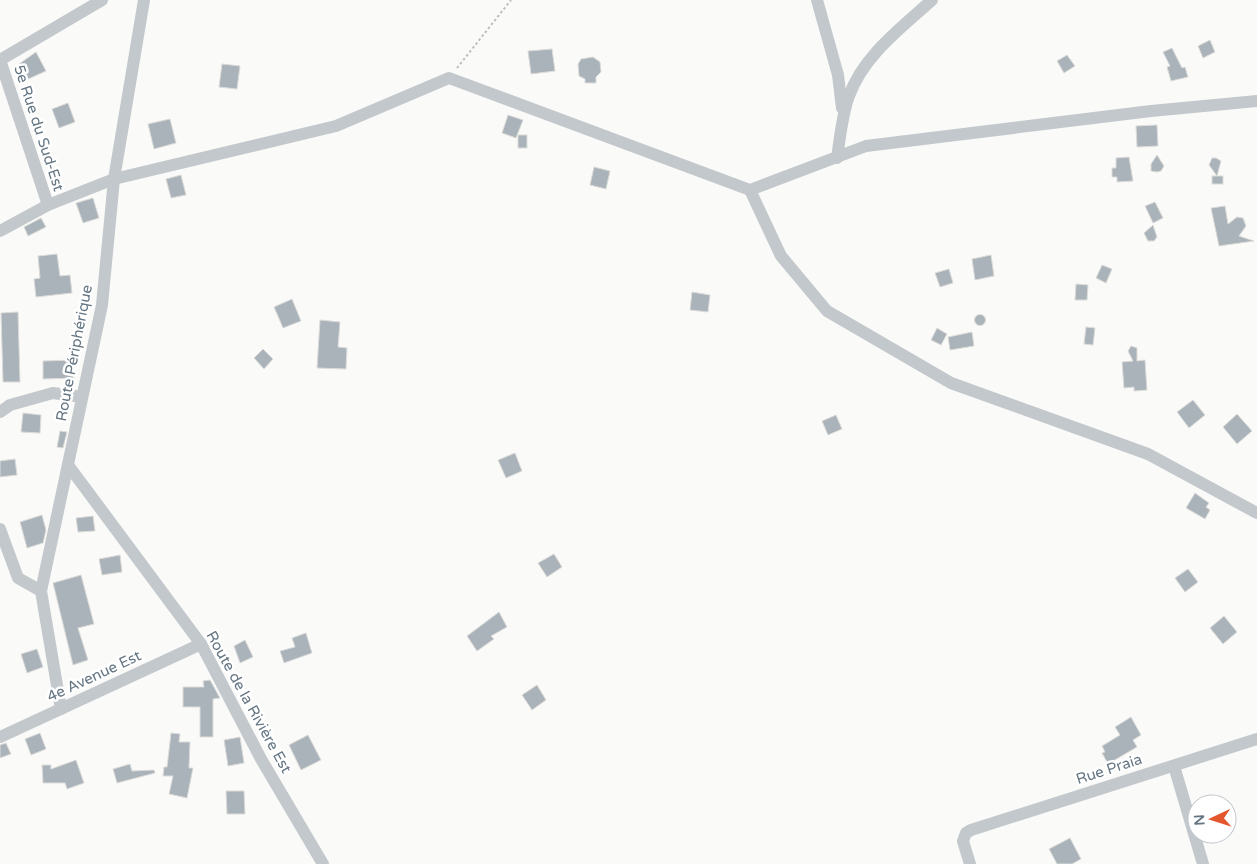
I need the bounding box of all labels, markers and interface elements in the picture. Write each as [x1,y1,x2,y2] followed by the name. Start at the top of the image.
[10,63,68,194] street label: 5e Rue du Sud-Est
[52,283,96,423] street label: Route Périphérique
[202,628,296,776] street label: Route de la Rivière Est
[44,646,144,706] street label: 4e Avenue Est
[1074,750,1144,788] street label: Rue Praia
[1187,794,1237,844] north arrow
[1191,814,1208,826] text: N

